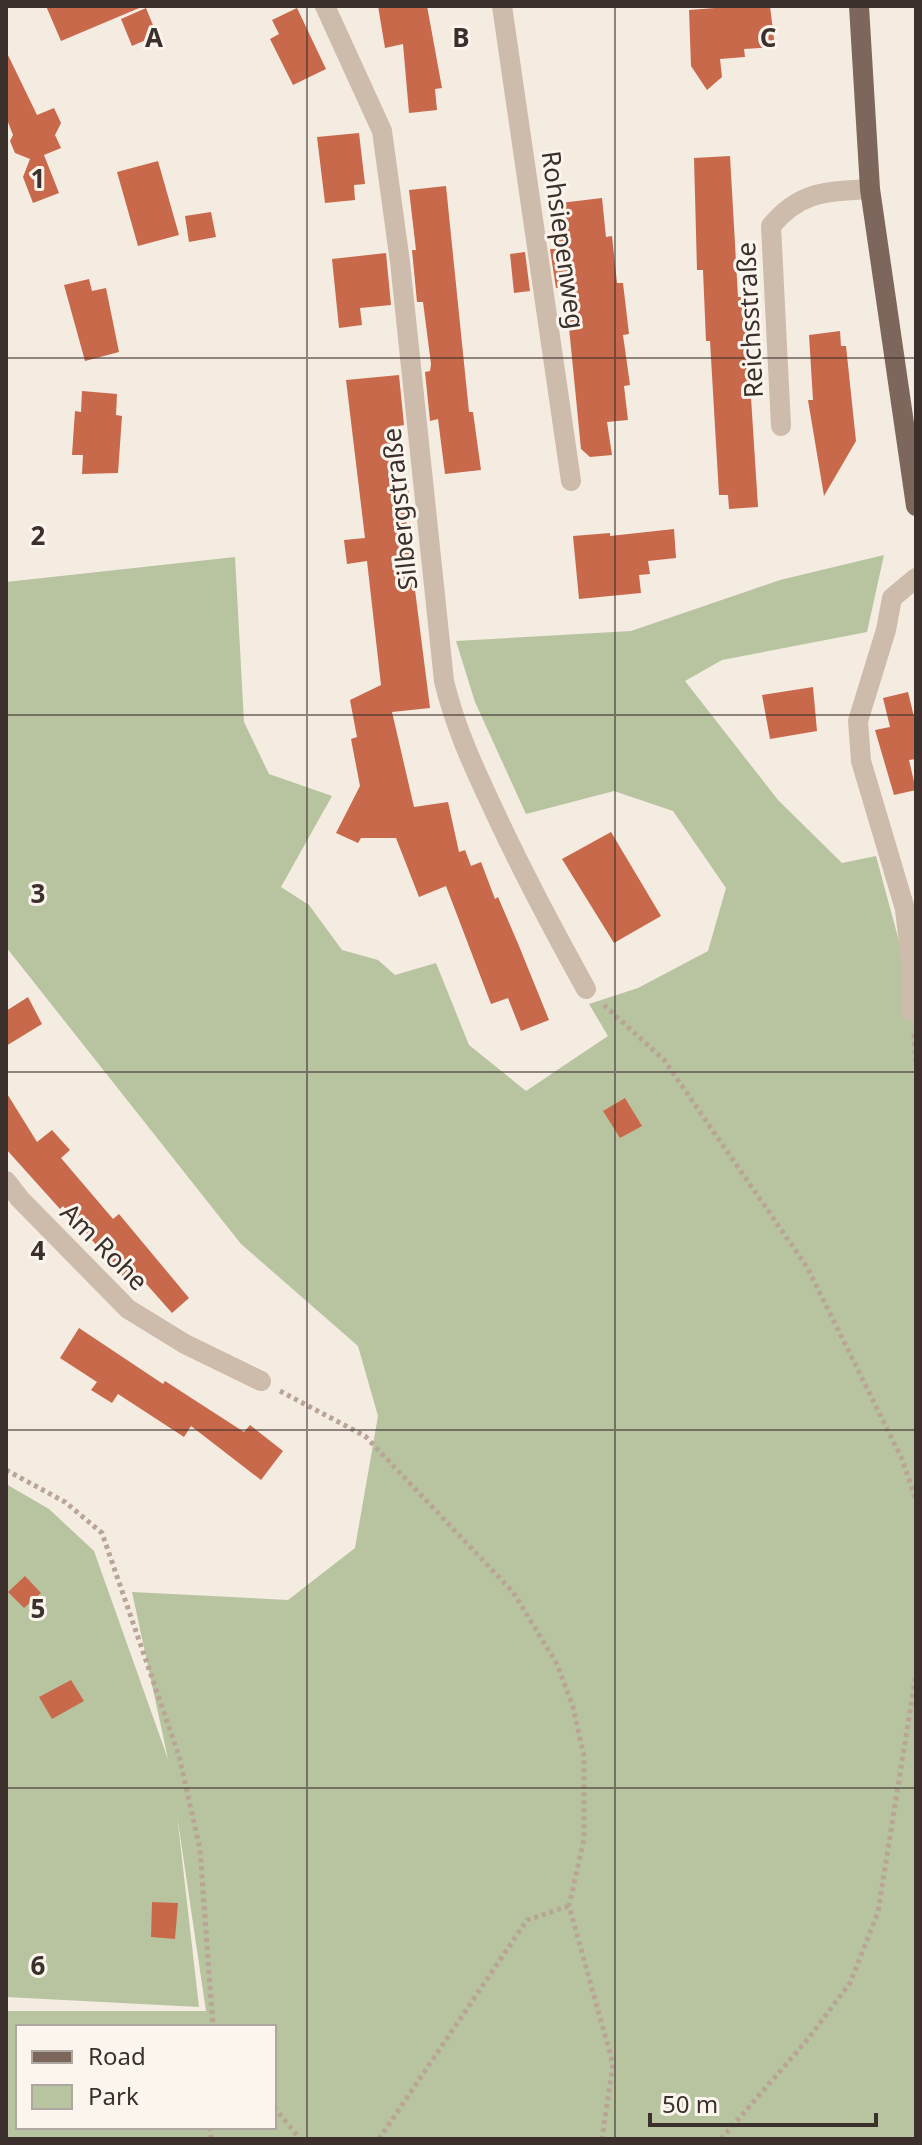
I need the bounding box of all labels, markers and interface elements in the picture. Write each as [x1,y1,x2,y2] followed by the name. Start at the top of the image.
[145,19,163,55] text: A
[452,19,470,55] text: B
[760,19,776,55] text: C
[534,148,594,331] street label: Rohsiepenweg
[31,160,45,196] text: 1
[727,241,771,399] street label: Reichsstraße
[373,426,425,592] street label: Silbergstraße
[31,517,46,553] text: 2
[31,875,45,911] text: 3
[53,1195,156,1298] street label: Am Rohe
[31,1232,46,1268] text: 4
[31,1590,45,1626] text: 5
[31,1947,46,1983] text: 6
[16,2025,276,2129] legend
[88,2039,146,2072] text: Road
[650,2077,876,2127] scale bar
[88,2079,139,2112] text: Park
[662,2087,718,2120] text: 50 m

